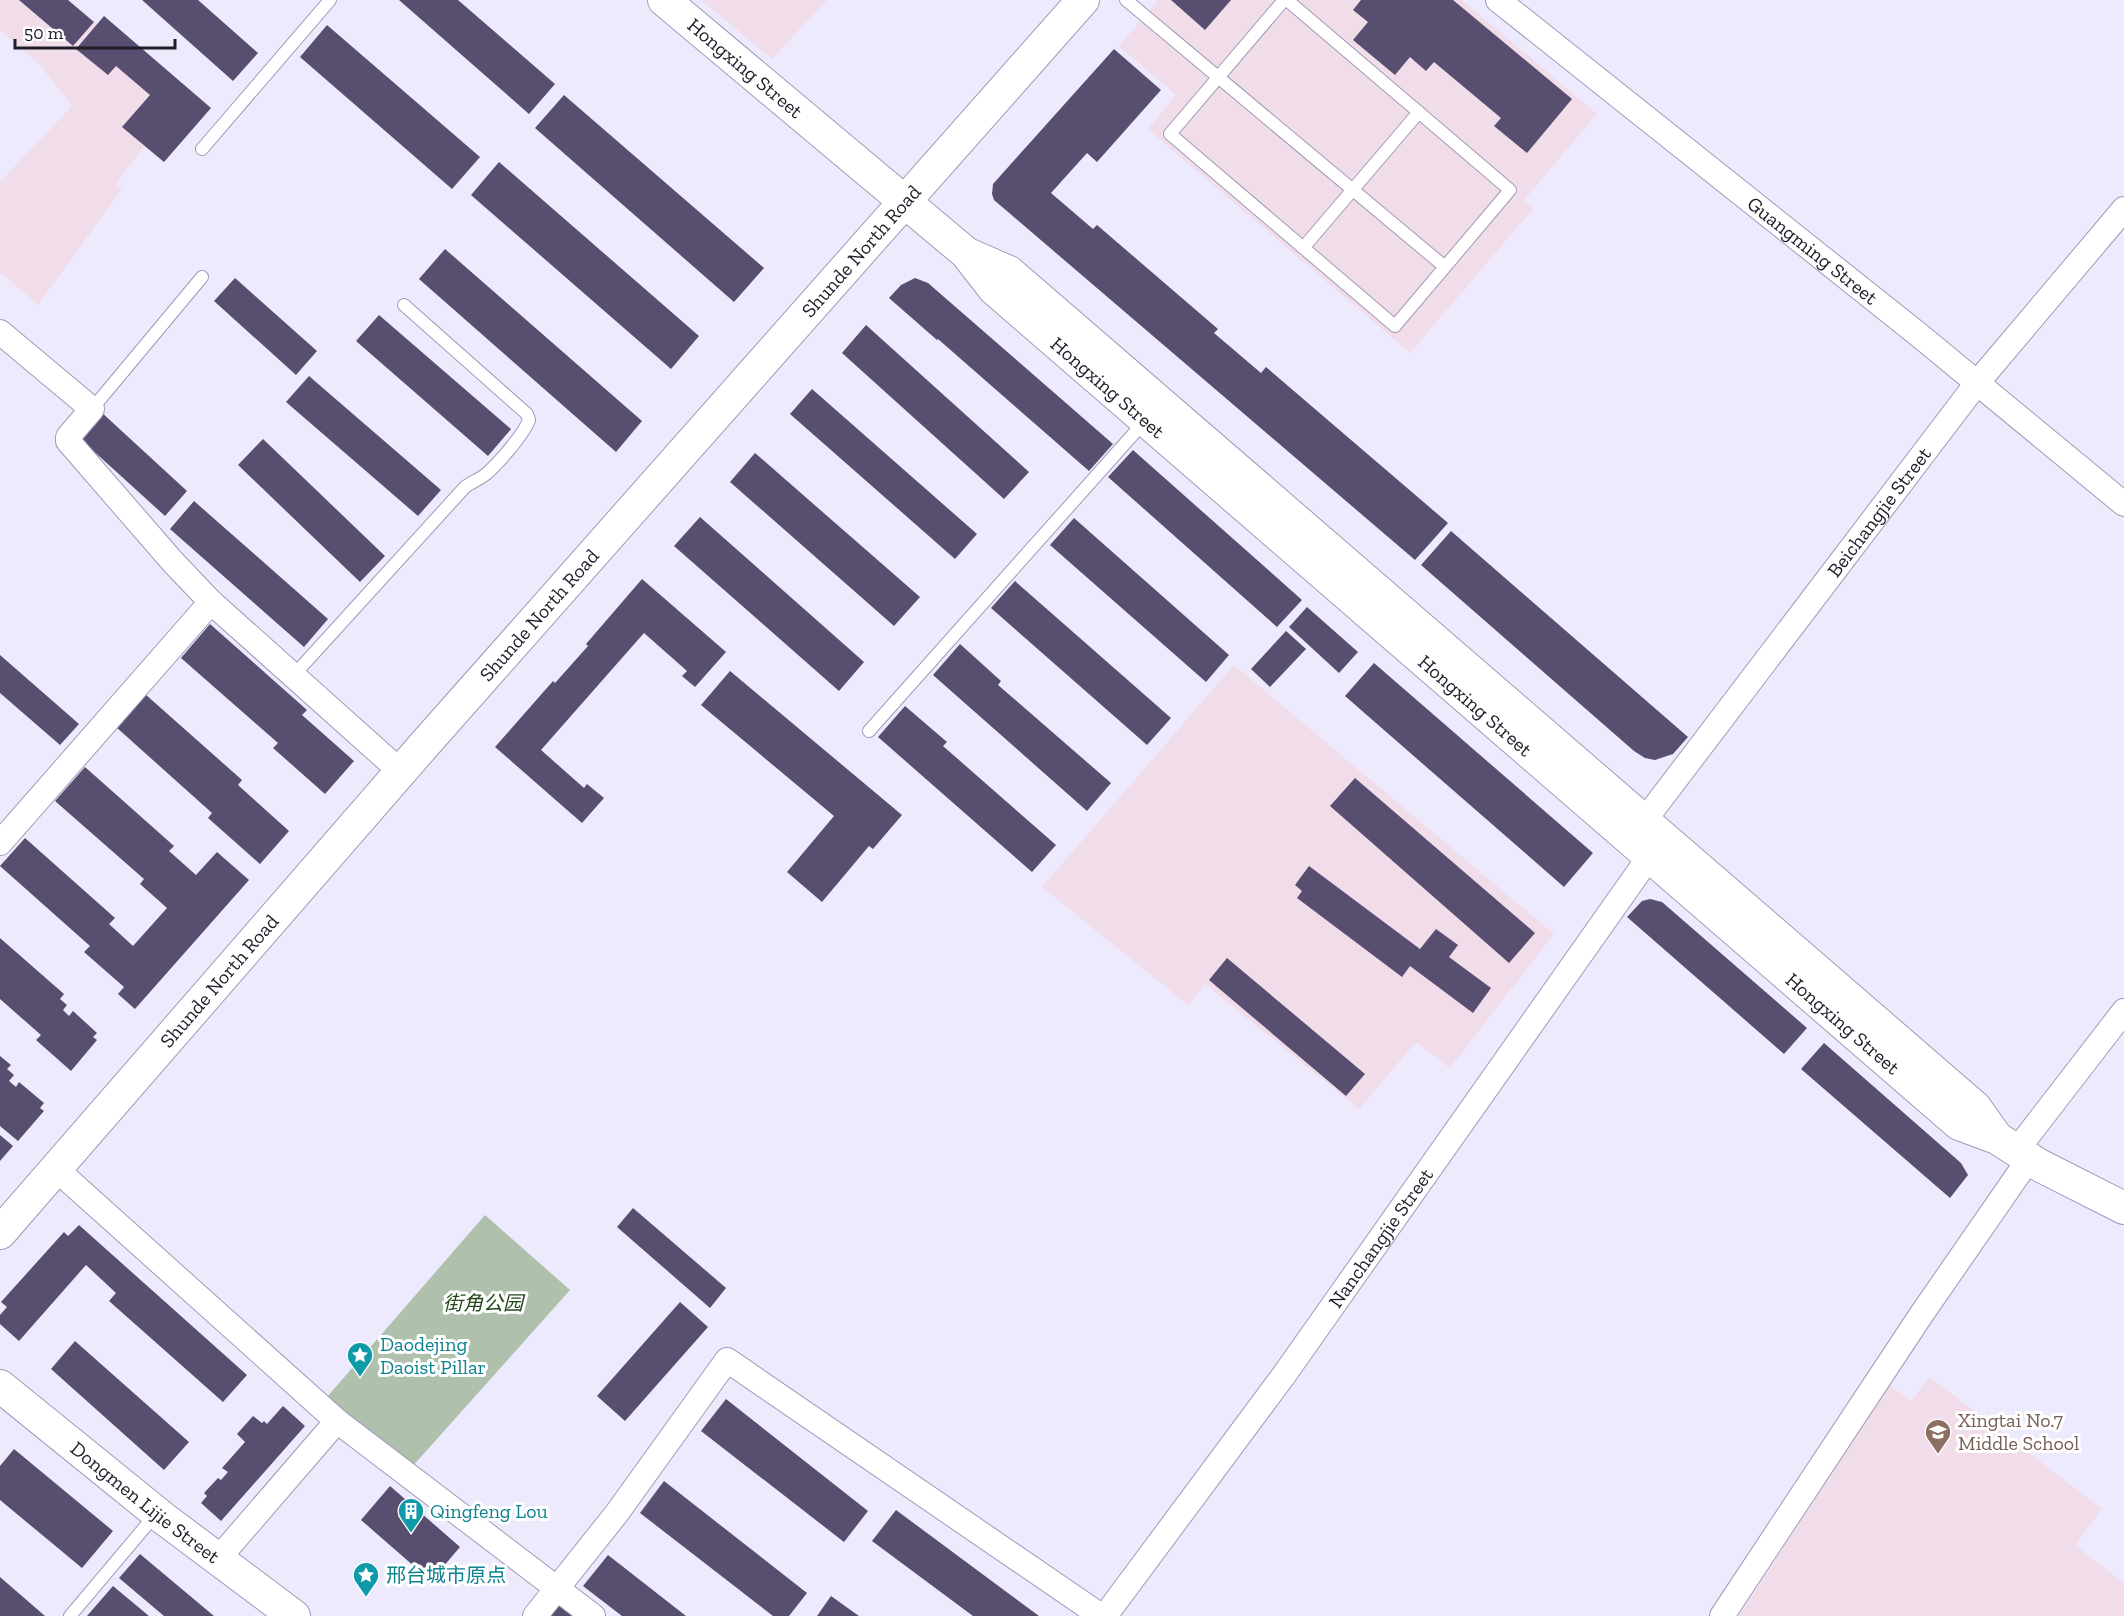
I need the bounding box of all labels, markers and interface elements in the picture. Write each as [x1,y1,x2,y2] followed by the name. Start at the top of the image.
[15,12,176,50] scale bar
[683,13,808,124] street label: Hongxing Street
[24,22,64,44] text: 50 m
[796,180,926,322] street label: Shunde North Road
[1743,191,1883,310] street label: Guangming Street
[1046,332,1170,444] street label: Hongxing Street
[1822,442,1936,582] street label: Beichangjie Street
[474,544,604,686] street label: Shunde North Road
[1413,650,1538,762] street label: Hongxing Street
[155,909,283,1052] street label: Shunde North Road
[1781,968,1905,1080] street label: Hongxing Street
[1323,1163,1438,1312] street label: Nanchangjie Street
[443,1291,526,1315] park label: 街角公园
[380,1332,486,1379] place label: Daodejing Daoist Pillar
[345,1340,375,1378] place icon: Daodejing Daoist Pillar
[1958,1408,2079,1455] place label: Xingtai No.7 Middle School
[1923,1417,1953,1455] school or university icon: Xingtai No.7 Middle School
[66,1436,225,1569] street label: Dongmen Lijie Street
[396,1496,426,1534] building icon: Qingfeng Lou
[430,1499,548,1523] place label: Qingfeng Lou
[351,1560,381,1598] place icon: 邢台城市原点
[386,1563,506,1587] place label: 邢台城市原点

